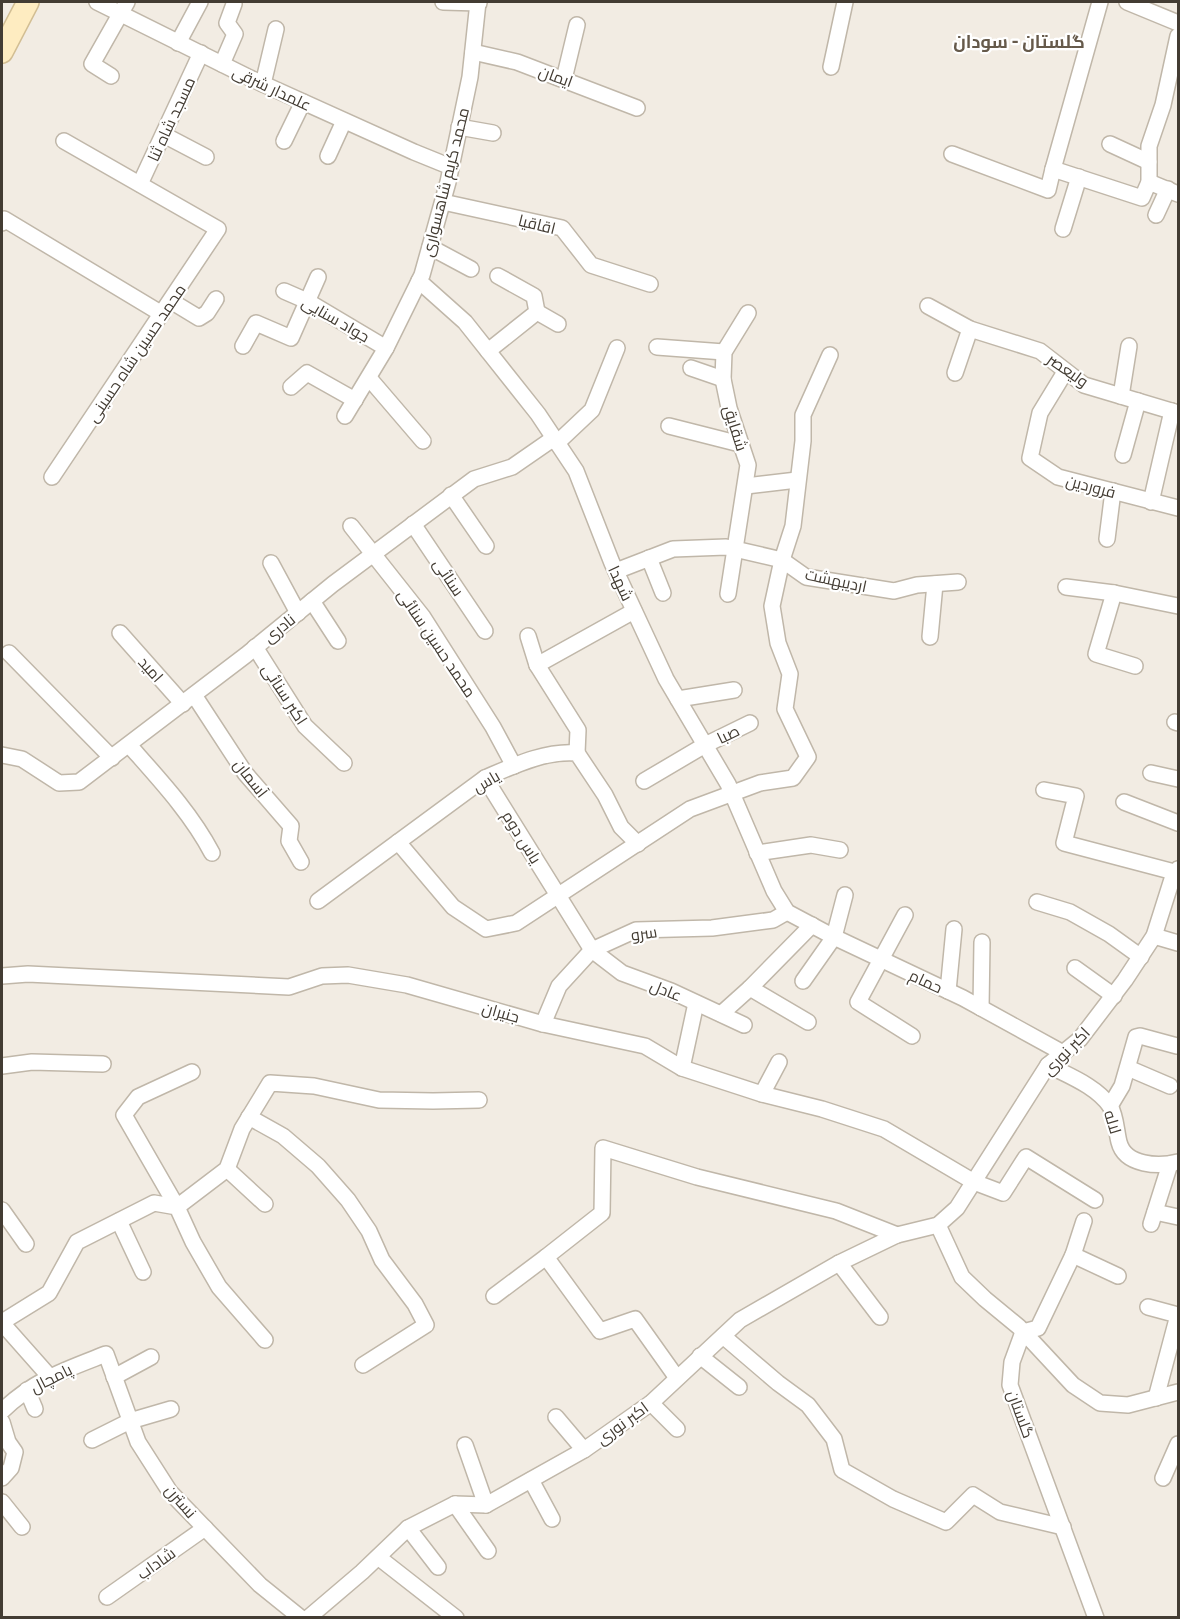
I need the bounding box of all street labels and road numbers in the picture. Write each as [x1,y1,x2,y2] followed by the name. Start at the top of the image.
[229,62,314,116] street label: علمدار شرقی
[536,62,575,92] street label: ایمان
[144,74,199,164] street label: مسجد شاه ثنا
[418,106,475,259] street label: محمد کریم شاهسواری
[516,211,558,238] street label: اقاقیا
[83,281,191,427] street label: محمد حسین شاه حسینی
[298,292,373,347] street label: جواد سنایی
[1043,349,1092,391] street label: ولیعصر
[719,403,751,454] street label: شقایق
[1064,471,1118,503] street label: فروردین
[428,555,468,600] street label: سنائی
[603,563,637,604] street label: شهدا
[803,565,868,597] street label: اردیبهشت
[393,586,480,702] street label: محمد حسین سنائی
[260,610,300,648] street label: نادری
[134,653,167,686] street label: امید
[257,660,311,729] street label: اکبر سنائی
[714,721,743,748] street label: صبا
[229,755,272,803] street label: آسمان
[469,766,504,798] street label: یاس
[496,807,546,869] street label: یاس دوم
[630,922,659,945] street label: سرو
[905,966,945,999] street label: حمام
[647,976,684,1006] street label: عادل
[480,998,522,1028] street label: جنیران
[1039,1023,1095,1080] street label: اکبر نوری
[1100,1108,1125,1136] street label: لاله
[27,1360,77,1399] street label: پامچال
[1002,1388,1038,1441] street label: گلستان
[593,1398,653,1449] street label: اکبر نوری
[160,1481,200,1523] street label: نسترن
[133,1543,179,1583] street label: شاداب

